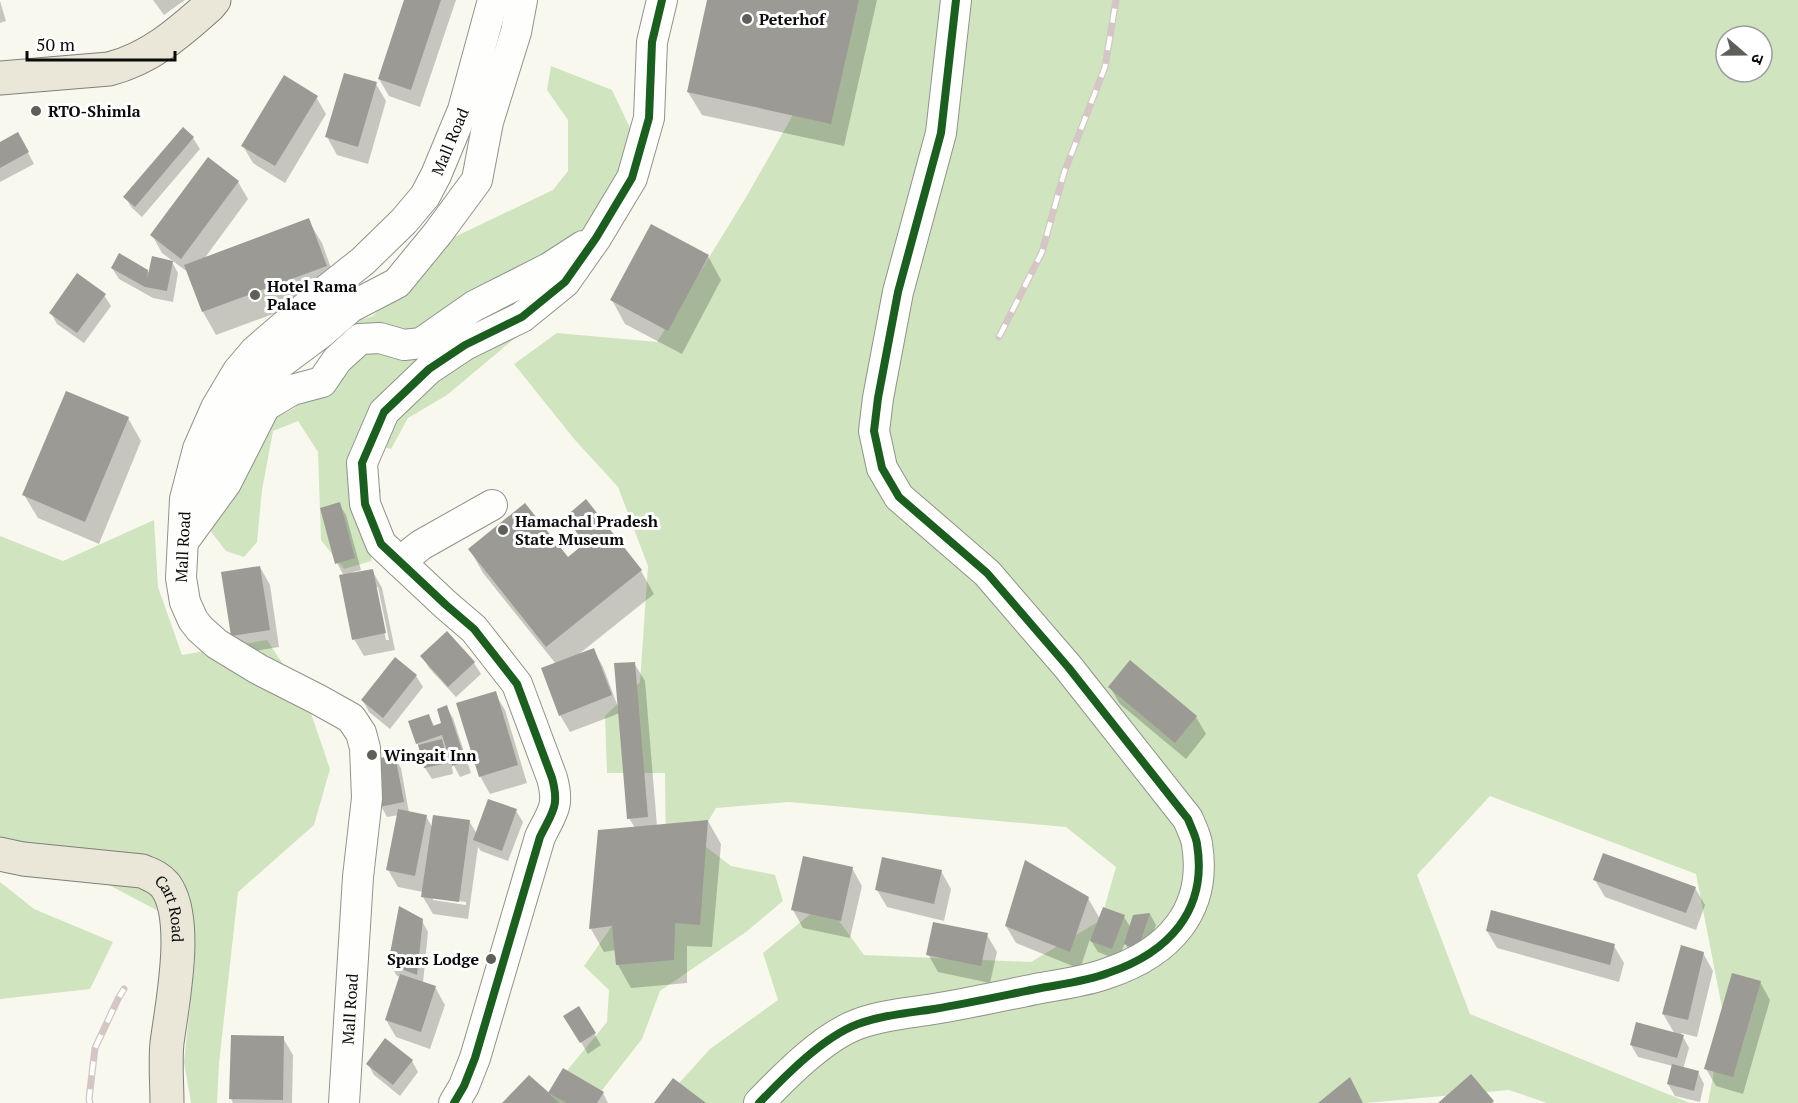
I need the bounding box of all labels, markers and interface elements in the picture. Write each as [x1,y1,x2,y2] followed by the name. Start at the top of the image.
[759,8,827,30] place label: Peterhof
[740,12,754,26] marker: Peterhof
[27,24,176,62] scale bar
[1714,24,1774,84] north arrow
[36,32,76,56] text: 50 m
[1746,51,1770,68] text: उ
[48,100,141,122] place label: RTO-Shimla
[29,104,43,118] marker: RTO-Shimla
[426,104,474,179] street label: Mall Road
[267,275,357,315] place label: Hotel Rama Palace
[248,288,262,302] marker: Hotel Rama Palace
[515,510,659,550] place label: Hamachal Pradesh State Museum
[170,511,195,583] street label: Mall Road
[496,523,510,537] marker: Hamachal Pradesh State Museum
[384,744,477,766] place label: Wingait Inn
[365,748,379,762] marker: Wingait Inn
[150,870,189,943] street label: Cart Road
[387,948,479,970] place label: Spars Lodge
[484,952,498,966] marker: Spars Lodge
[337,973,363,1045] street label: Mall Road

